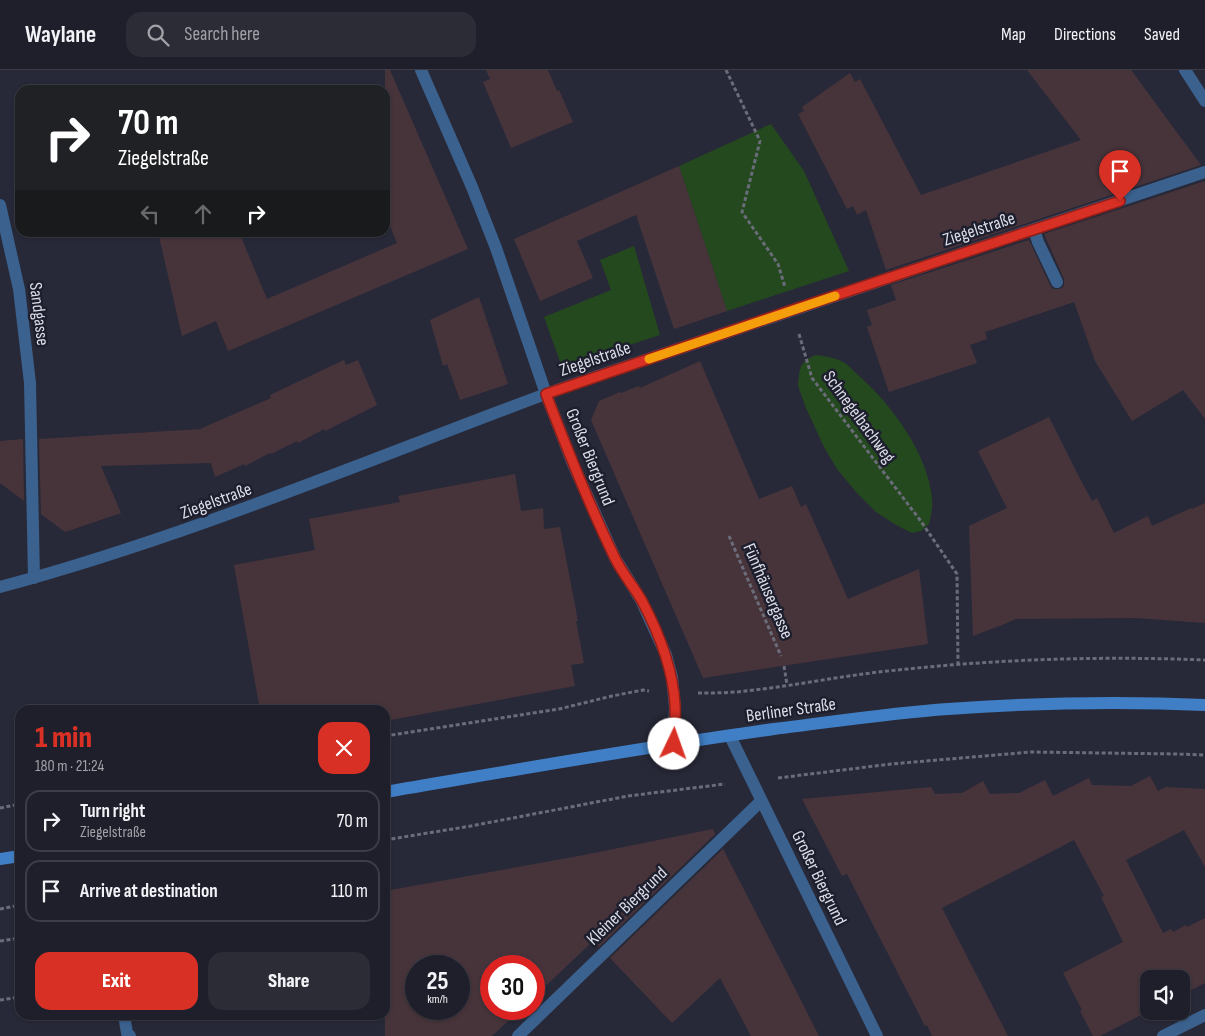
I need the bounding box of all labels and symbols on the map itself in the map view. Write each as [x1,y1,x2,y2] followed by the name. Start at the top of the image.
[1099,150,1141,201] pin
[940,208,1018,250] street label: Ziegelstraße
[25,281,53,347] street label: Sandgasse
[556,337,634,381] street label: Ziegelstraße
[818,367,900,467] street label: Schnegelbachweg
[561,406,619,508] street label: Großer Biergrund
[177,478,255,524] street label: Ziegelstraße
[738,540,798,642] street label: Fünfhäusergasse
[745,693,837,727] street label: Berliner Straße
[647,717,699,769] position arrow
[787,827,851,929] street label: Großer Biergrund
[582,863,672,949] street label: Kleiner Biergrund
[480,955,545,1020] speed limit sign: 30

